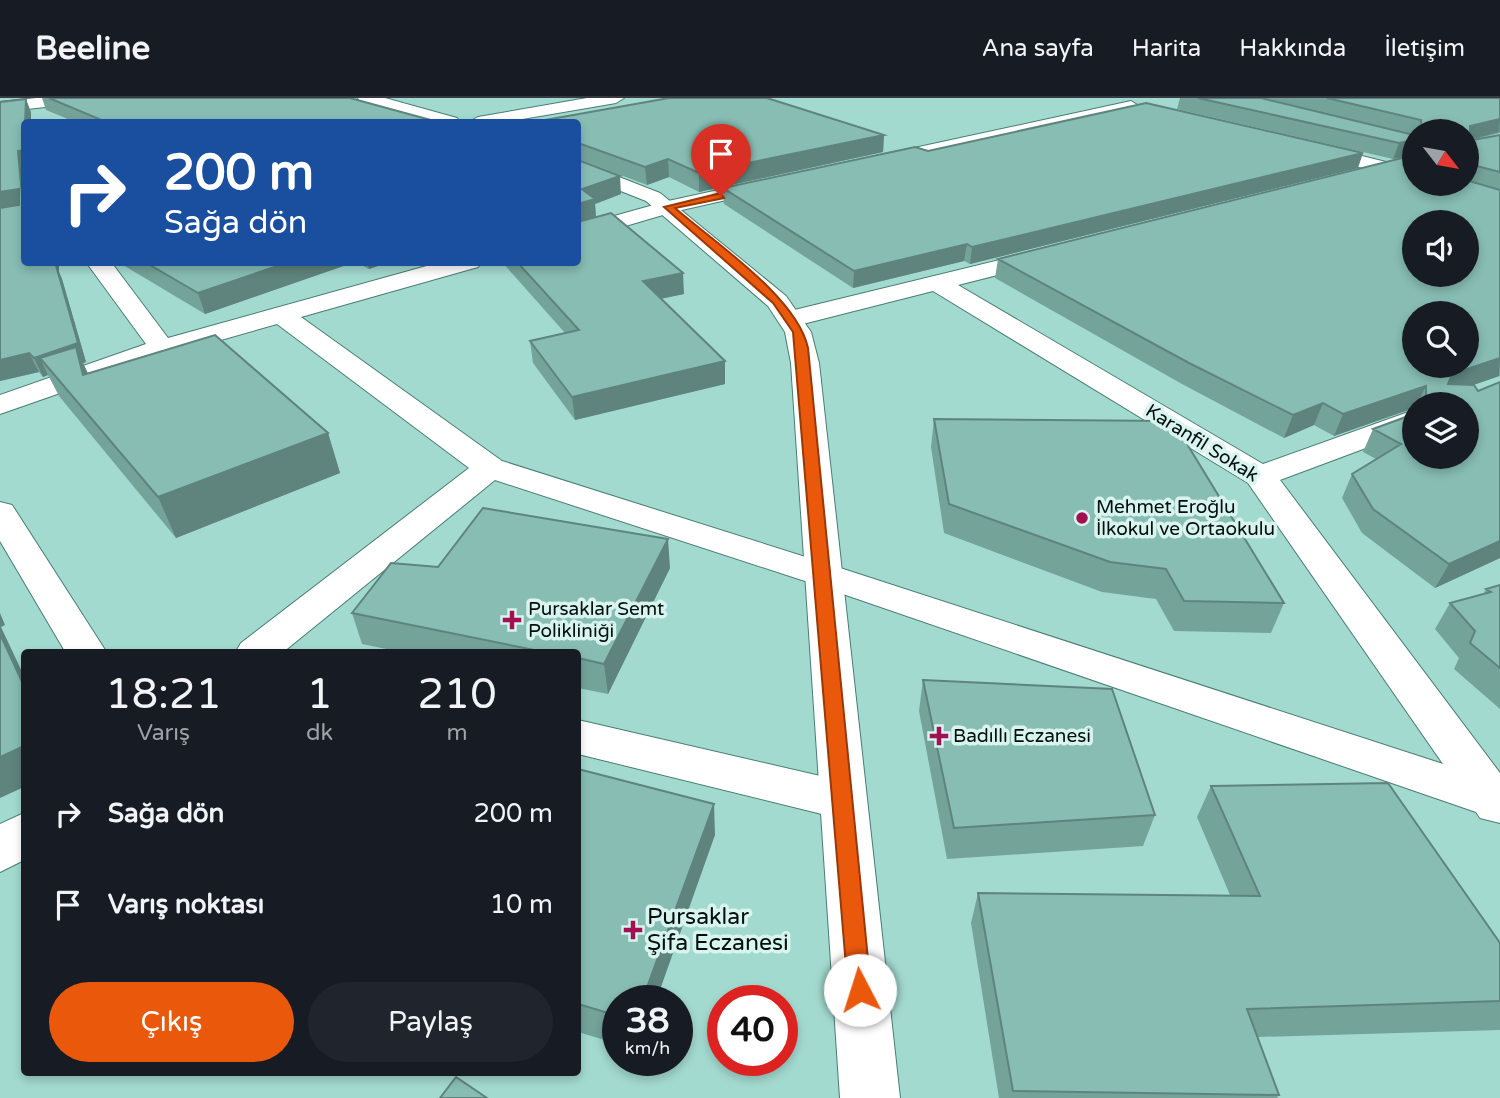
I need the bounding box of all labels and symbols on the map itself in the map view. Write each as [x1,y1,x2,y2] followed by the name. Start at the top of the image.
[1402,119,1479,196] north arrow
[691,124,751,196] pin
[1142,400,1262,486] street label: Karanfil Sokak
[1096,496,1275,540] place label: Mehmet Eroğlu İlkokul ve Ortaokulu
[1074,510,1090,526] marker: Mehmet Eroğlu İlkokul ve Ortaokulu
[528,598,664,642] place label: Pursaklar Semt Polikliniği
[502,610,522,630] marker: Pursaklar Semt Polikliniği
[953,725,1091,747] place label: Badıllı Eczanesi
[931,728,947,744] marker: Badıllı Eczanesi
[647,903,789,957] place label: Pursaklar Şifa Eczanesi
[625,922,641,938] marker: Pursaklar Şifa Eczanesi
[823,953,897,1027] position arrow
[707,985,798,1076] speed limit sign: 40

